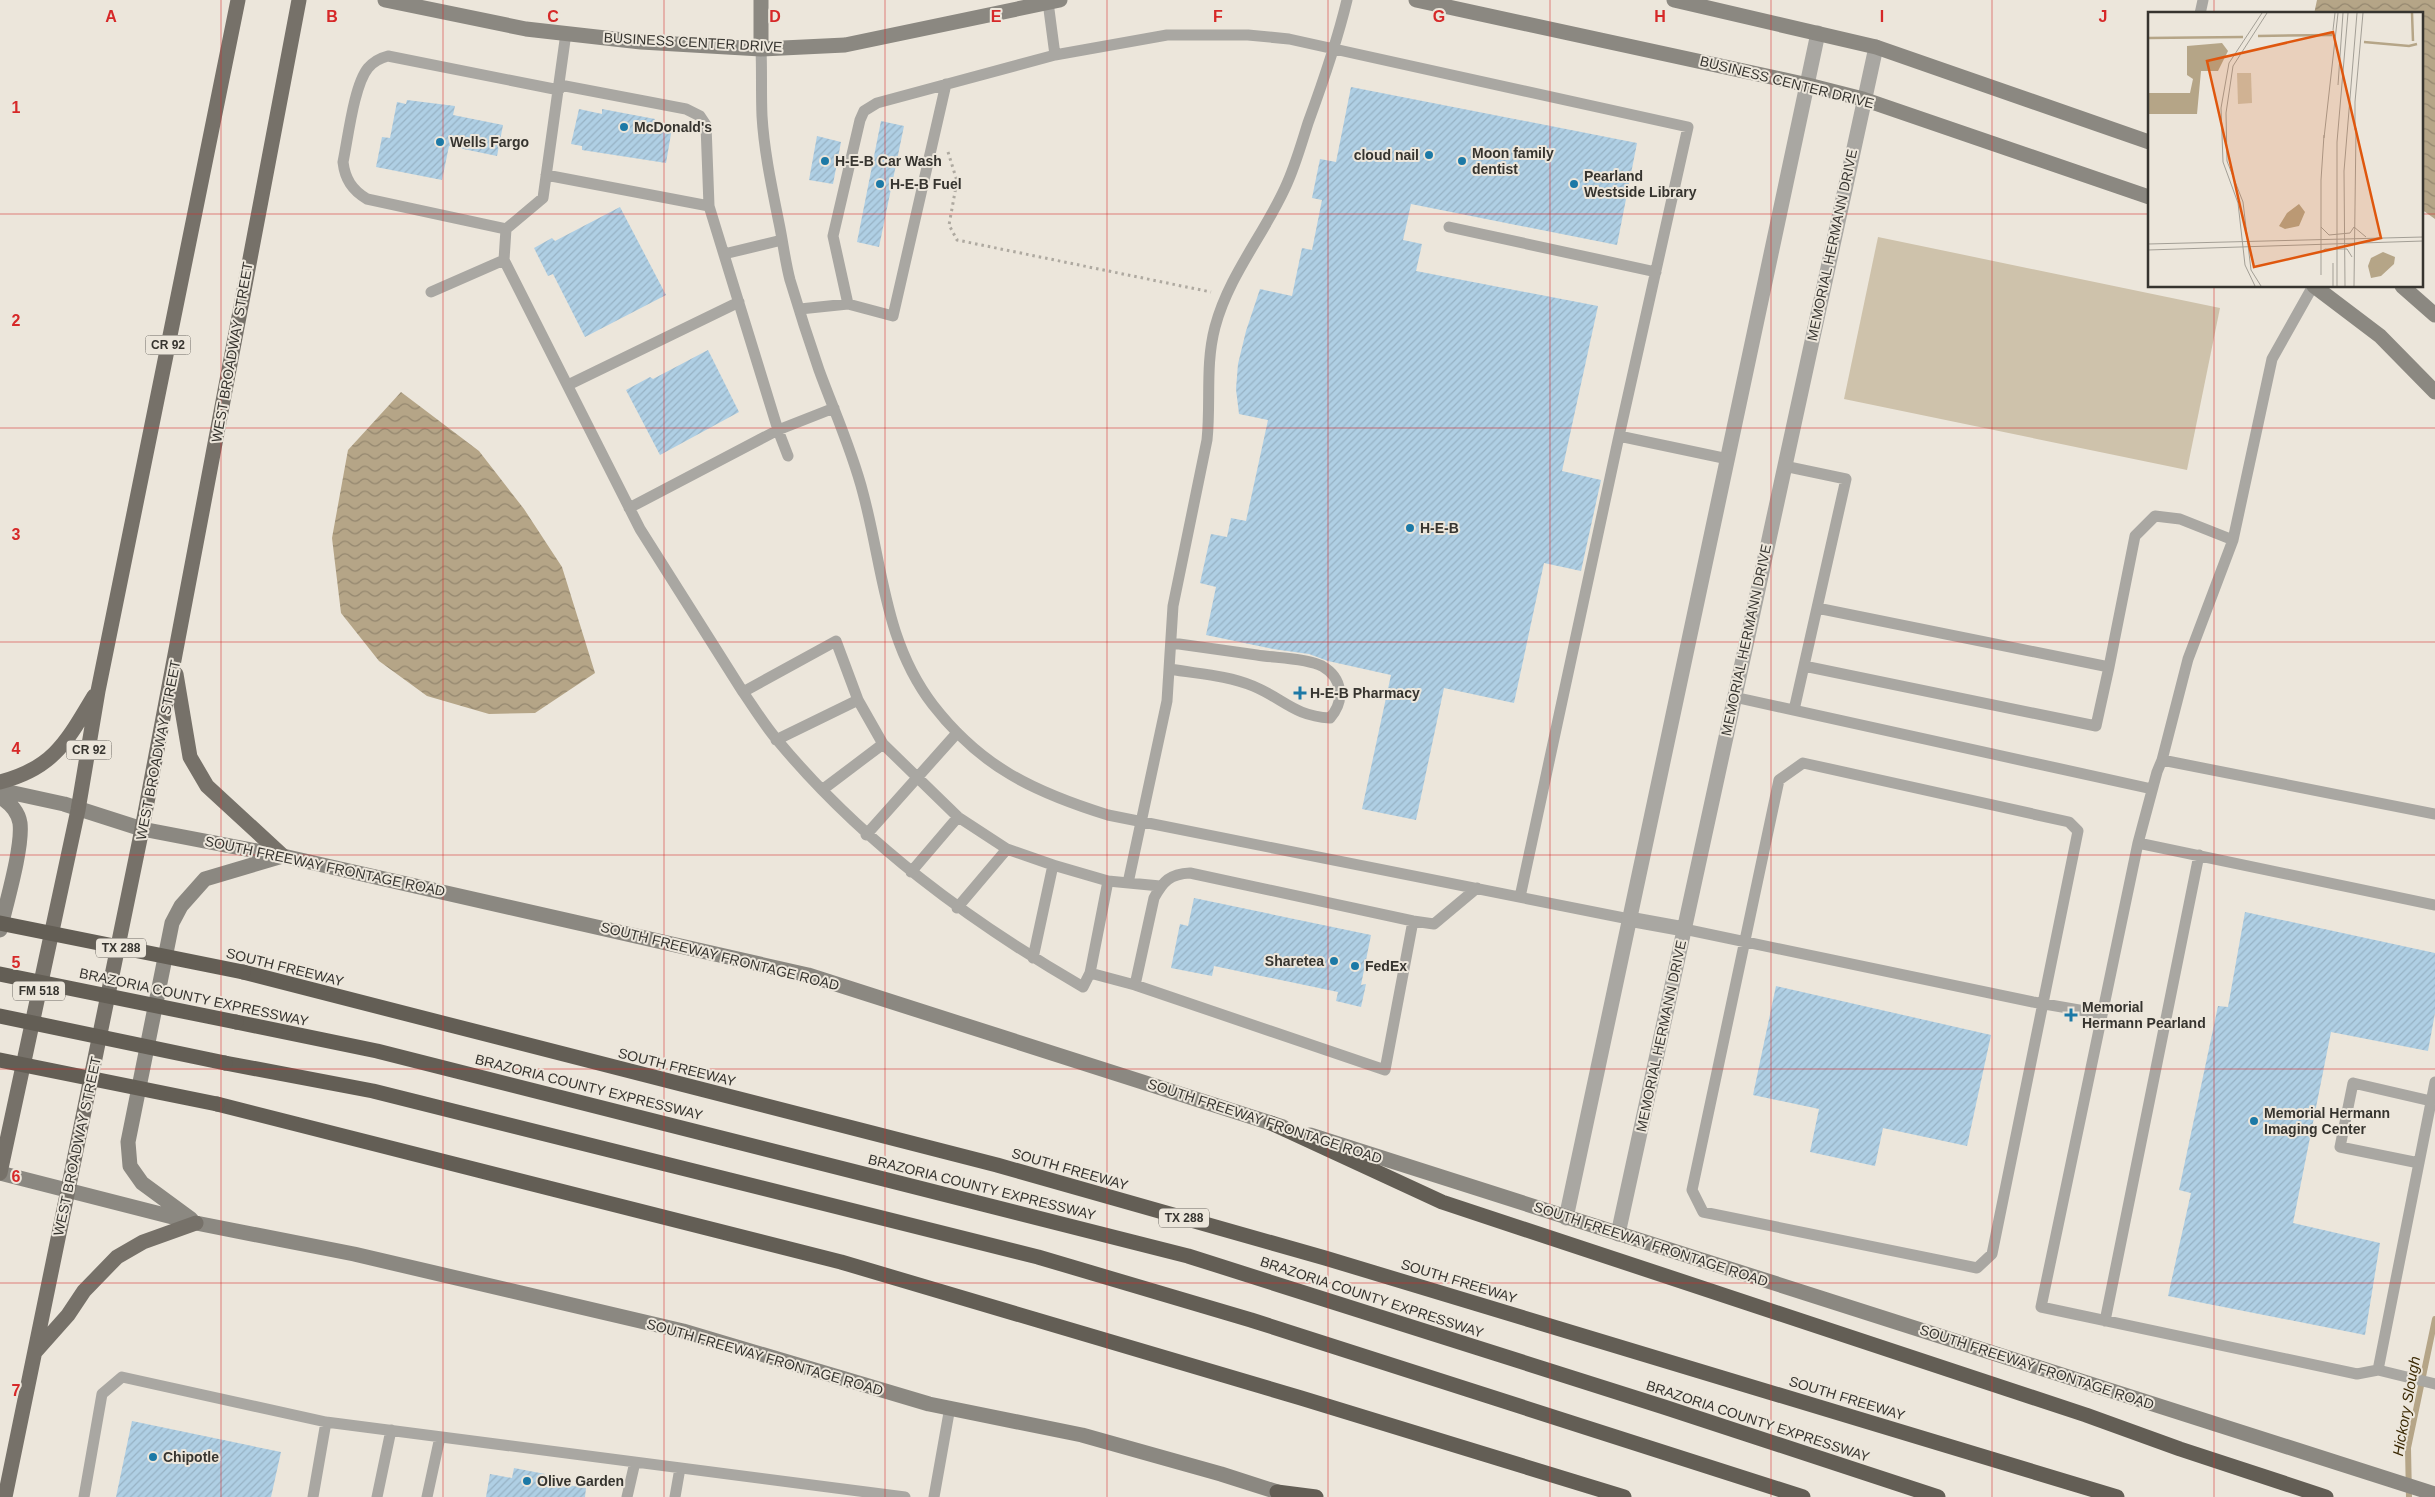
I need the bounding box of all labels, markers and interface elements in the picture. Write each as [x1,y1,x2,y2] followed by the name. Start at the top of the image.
[105,8,117,25] text: A
[326,8,338,25] text: B
[547,8,559,25] text: C
[769,8,781,25] text: D
[991,8,1002,25] text: E
[1213,8,1223,25] text: F
[1433,8,1445,25] text: G
[1654,8,1666,25] text: H
[1880,8,1884,25] text: I
[2099,8,2107,25] text: J
[2148,12,2422,288] inset map
[603,29,783,55] street label: BUSINESS CENTER DRIVE
[1698,53,1876,111] street label: BUSINESS CENTER DRIVE
[12,99,21,116] text: 1
[634,119,712,135] place label: McDonald's
[618,121,630,133] marker: McDonald's
[450,134,529,150] place label: Wells Fargo
[434,136,446,148] marker: Wells Fargo
[1472,145,1554,177] place label: Moon family dentist
[1354,147,1419,163] place label: cloud nail
[1804,148,1860,342] street label: MEMORIAL HERMANN DRIVE
[1423,149,1435,161] marker: cloud nail
[835,153,942,169] place label: H-E-B Car Wash
[819,155,831,167] marker: H-E-B Car Wash
[1456,155,1468,167] marker: Moon family dentist
[1584,168,1697,200] place label: Pearland Westside Library
[890,176,962,192] place label: H-E-B Fuel
[874,178,886,190] marker: H-E-B Fuel
[1568,178,1580,190] marker: Pearland Westside Library
[208,260,256,444] street label: WEST BROADWAY STREET
[12,312,21,329] text: 2
[146,336,190,354] road number: CR 92
[1420,520,1459,536] place label: H-E-B
[1404,522,1416,534] marker: H-E-B
[12,526,21,543] text: 3
[1718,543,1774,737] street label: MEMORIAL HERMANN DRIVE
[133,658,183,841] street label: WEST BROADWAY STREET
[1310,685,1420,701] place label: H-E-B Pharmacy
[1294,687,1306,699] marker: H-E-B Pharmacy
[12,740,21,757] text: 4
[66,740,112,760] road number: CR 92
[203,833,447,899] street label: SOUTH FREEWAY FRONTAGE ROAD
[599,919,841,993] street label: SOUTH FREEWAY FRONTAGE ROAD
[96,938,146,958] road number: TX 288
[1633,939,1689,1133] street label: MEMORIAL HERMANN DRIVE
[225,945,346,990] street label: SOUTH FREEWAY
[1265,953,1324,969] place label: Sharetea
[12,954,21,971] text: 5
[1328,955,1340,967] marker: Sharetea
[1365,958,1407,974] place label: FedEx
[1349,960,1361,972] marker: FedEx
[78,965,311,1029] street label: BRAZORIA COUNTY EXPRESSWAY
[13,981,65,1000] road number: FM 518
[2082,999,2206,1031] place label: Memorial Hermann Pearland
[2064,1008,2078,1022] marker: Memorial Hermann Pearland
[617,1045,738,1090] street label: SOUTH FREEWAY
[474,1051,705,1123] street label: BRAZORIA COUNTY EXPRESSWAY
[50,1054,104,1237] street label: WEST BROADWAY STREET
[1146,1075,1384,1167] street label: SOUTH FREEWAY FRONTAGE ROAD
[2264,1105,2390,1137] place label: Memorial Hermann Imaging Center
[2248,1115,2260,1127] marker: Memorial Hermann Imaging Center
[1010,1145,1131,1193] street label: SOUTH FREEWAY
[867,1151,1098,1223] street label: BRAZORIA COUNTY EXPRESSWAY
[12,1168,21,1185] text: 6
[1532,1198,1770,1290] street label: SOUTH FREEWAY FRONTAGE ROAD
[1159,1208,1209,1228] road number: TX 288
[1258,1253,1486,1341] street label: BRAZORIA COUNTY EXPRESSWAY
[1399,1256,1520,1306] street label: SOUTH FREEWAY
[645,1316,885,1398] street label: SOUTH FREEWAY FRONTAGE ROAD
[1918,1321,2156,1413] street label: SOUTH FREEWAY FRONTAGE ROAD
[2389,1355,2423,1457] water label: Hickory Slough
[1787,1373,1908,1423] street label: SOUTH FREEWAY
[1644,1377,1872,1465] street label: BRAZORIA COUNTY EXPRESSWAY
[12,1382,21,1399] text: 7
[163,1449,219,1465] place label: Chipotle
[147,1451,159,1463] marker: Chipotle
[537,1473,624,1489] place label: Olive Garden
[521,1475,533,1487] marker: Olive Garden

